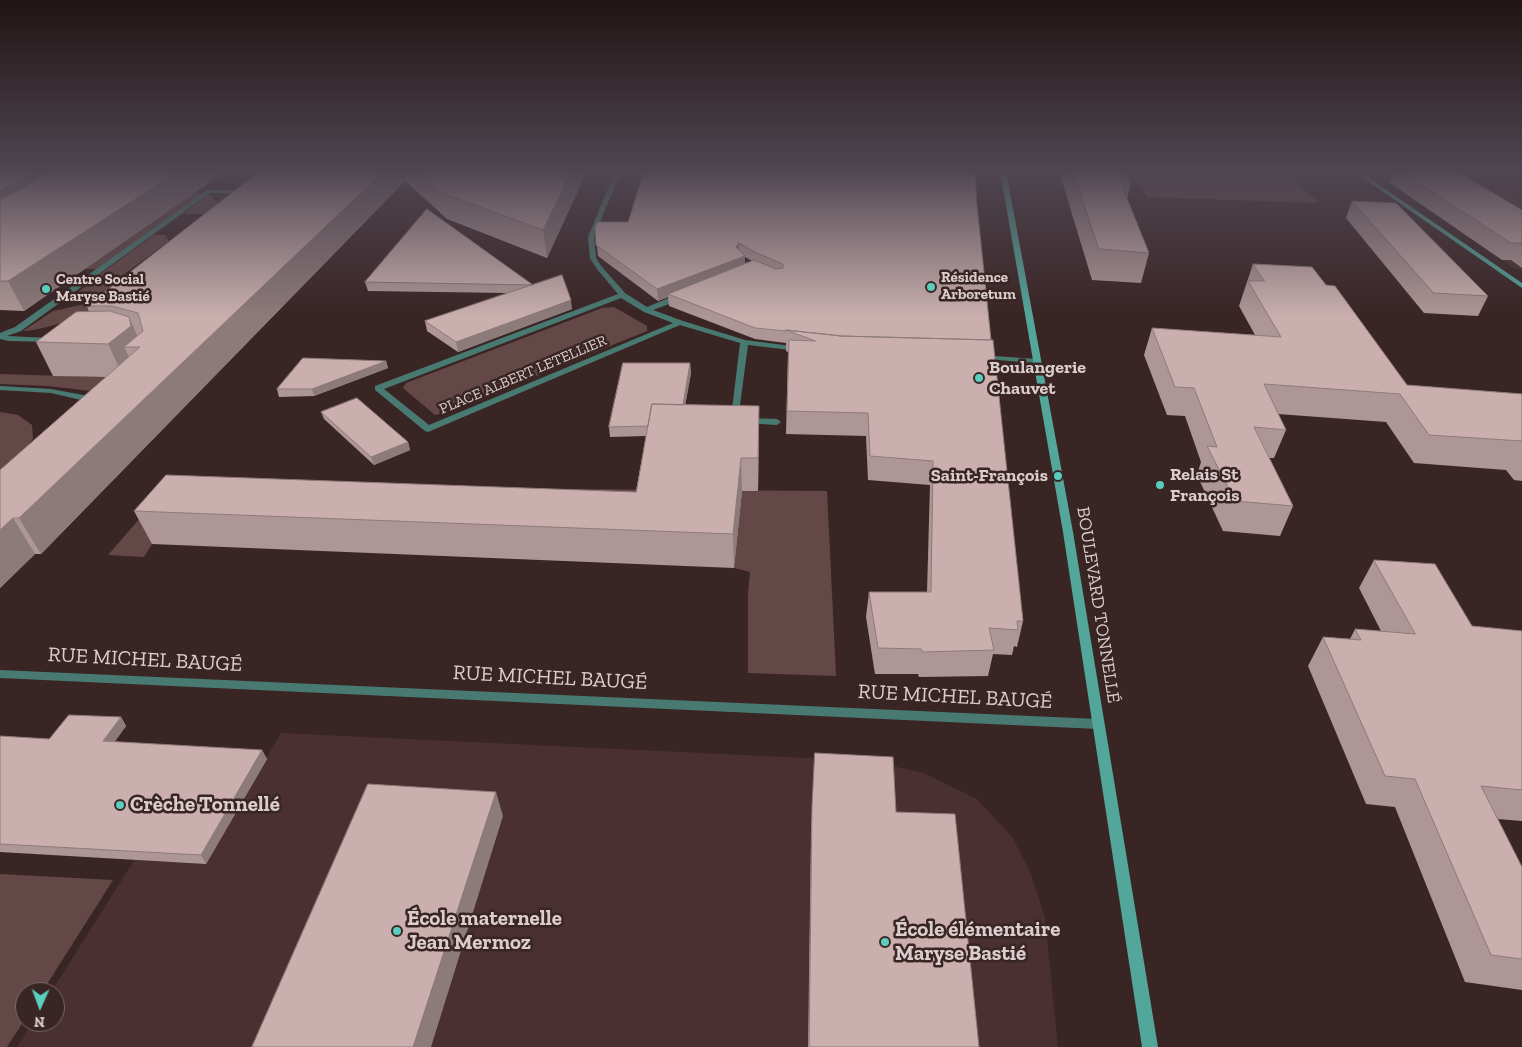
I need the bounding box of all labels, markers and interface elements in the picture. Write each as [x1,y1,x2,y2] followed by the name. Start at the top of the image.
[941,269,1016,304] place label: Résidence Arboretum
[56,271,150,306] place label: Centre Social Maryse Bastié
[925,281,937,293] marker: Résidence Arboretum
[40,283,52,295] marker: Centre Social Maryse Bastié
[437,332,609,418] street label: PLACE ALBERT LETELLIER
[989,357,1086,399] place label: Boulangerie Chauvet
[973,372,985,384] marker: Boulangerie Chauvet
[1170,464,1239,506] place label: Relais St François
[931,465,1048,487] place label: Saint-François
[1052,470,1064,482] marker: Saint-François
[1154,479,1166,491] marker: Relais St François
[1072,505,1124,705] street label: BOULEVARD TONNELLÉ
[47,642,243,678] street label: RUE MICHEL BAUGÉ
[452,660,648,696] street label: RUE MICHEL BAUGÉ
[857,679,1053,715] street label: RUE MICHEL BAUGÉ
[130,792,280,818] place label: Crèche Tonnellé
[114,799,126,811] marker: Crèche Tonnellé
[407,906,562,956] place label: École maternelle Jean Mermoz
[895,917,1060,967] place label: École élémentaire Maryse Bastié
[391,925,403,937] marker: École maternelle Jean Mermoz
[879,936,891,948] marker: École élémentaire Maryse Bastié
[15,982,65,1032] north arrow
[34,1013,45,1030] text: N

